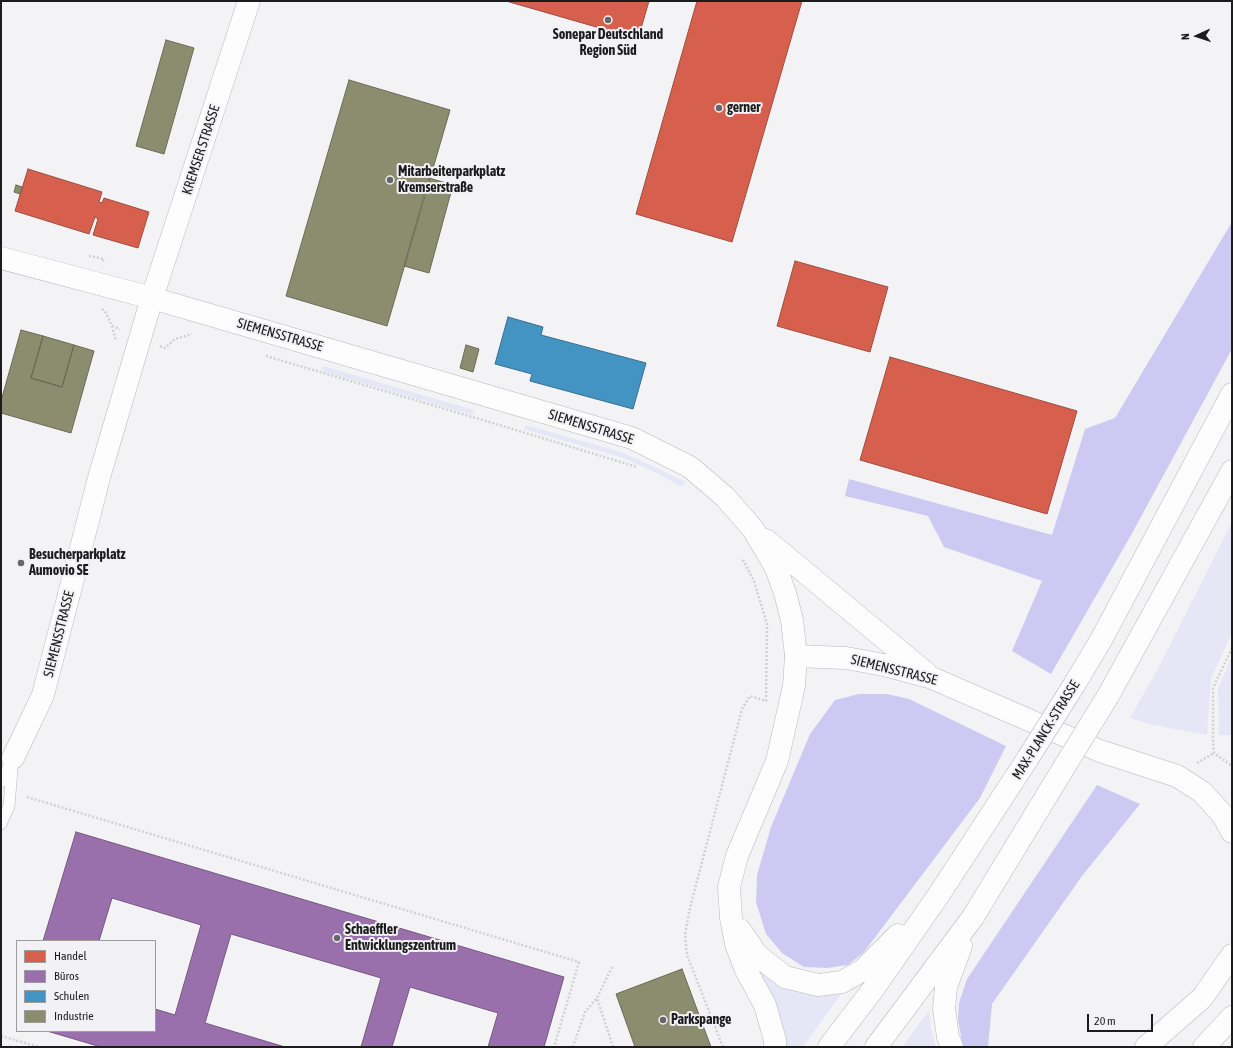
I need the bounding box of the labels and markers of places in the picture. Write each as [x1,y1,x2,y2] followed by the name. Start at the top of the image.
[603,15,613,25] marker: Sonepar Deutschland Region Süd
[553,27,663,60] place label: Sonepar Deutschland Region Süd
[727,100,761,116] place label: gerner
[714,103,724,113] marker: gerner
[398,164,505,196] place label: Mitarbeiterparkplatz Kremserstraße
[385,175,395,185] marker: Mitarbeiterparkplatz Kremserstraße
[29,547,126,580] place label: Besucherparkplatz Aumovio SE
[16,558,26,568] marker: Besucherparkplatz Aumovio SE
[345,922,456,954] place label: Schaeffler Entwicklungszentrum
[332,933,342,943] marker: Schaeffler Entwicklungszentrum
[671,1012,731,1028] place label: Parkspange
[658,1015,668,1025] marker: Parkspange

